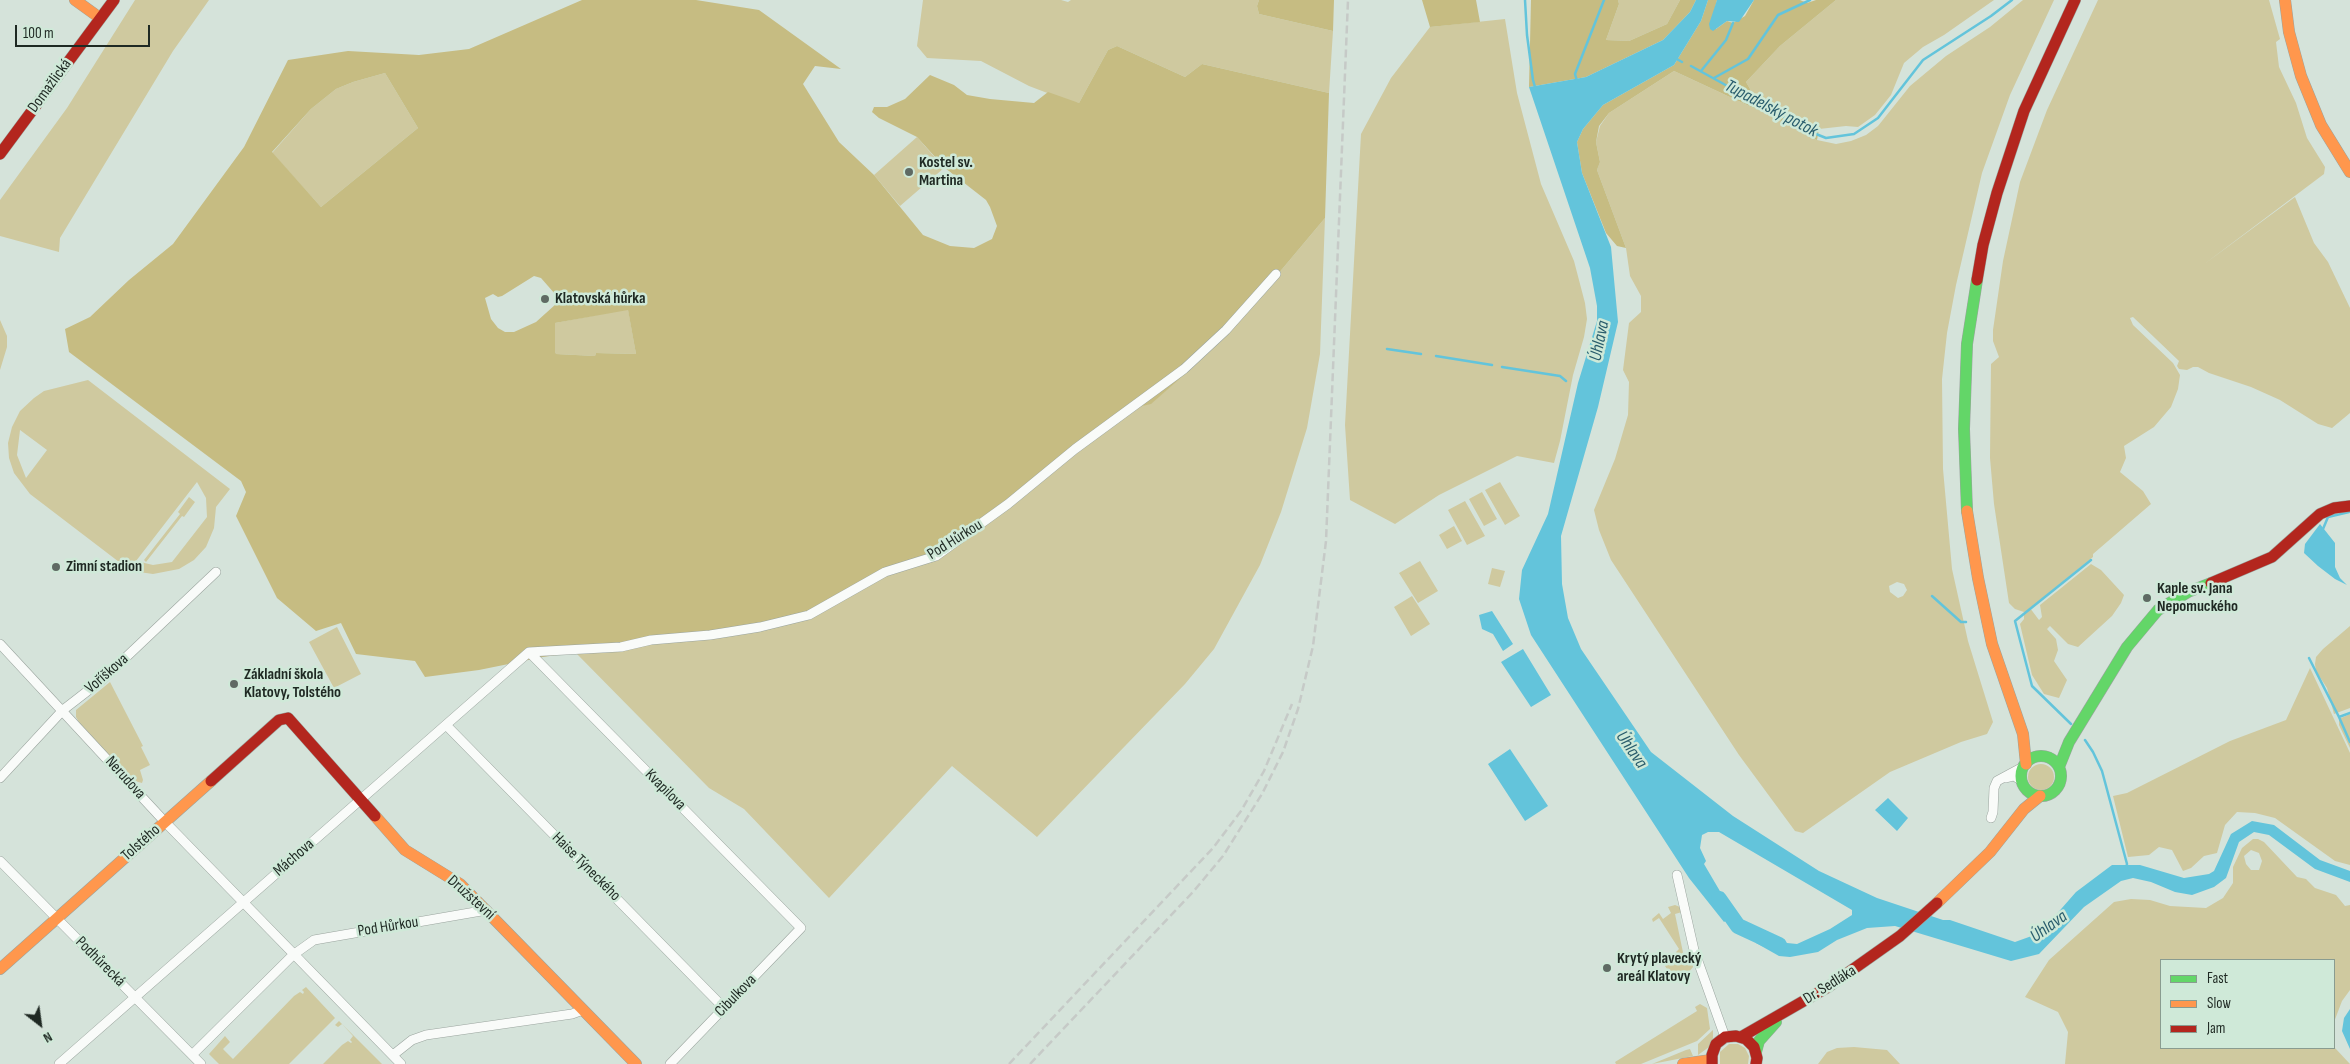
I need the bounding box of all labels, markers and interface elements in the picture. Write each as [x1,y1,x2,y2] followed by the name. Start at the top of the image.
[18,15,152,47] scale bar
[23,24,54,43] text: 100 m
[24,55,76,117] street label: Domažlická
[1721,76,1821,142] water label: Tupadelský potok
[919,153,973,191] place label: Kostel sv. Martina
[903,166,915,178] marker: Kostel sv. Martina
[555,289,646,309] place label: Klatovská hůrka
[539,293,551,305] marker: Klatovská hůrka
[1585,319,1615,363] water label: Úhlava
[924,516,986,564] street label: Pod Hůrkou
[66,557,142,577] place label: Zimní stadion
[50,561,62,573] marker: Zimní stadion
[2157,579,2238,617] place label: Kaple sv. Jana Nepomuckého
[2141,592,2153,604] marker: Kaple sv. Jana Nepomuckého
[81,650,133,698] street label: Voříškova
[244,665,341,703] place label: Základní škola Klatovy, Tolstého
[228,678,240,690] marker: Základní škola Klatovy, Tolstého
[1610,727,1652,773] water label: Úhlava
[101,753,149,803] street label: Nerudova
[640,765,690,815] street label: Kvapilova
[118,821,164,865] street label: Tolstého
[548,829,624,905] street label: Haise Týneckého
[270,835,318,881] street label: Máchova
[443,872,499,924] street label: Družstevní
[2026,906,2072,948] water label: Úhlava
[356,913,420,941] street label: Pod Hůrkou
[71,933,129,991] street label: Podhůrecká
[1617,949,1701,987] place label: Krytý plavecký areál Klatovy
[2160,959,2335,1049] legend
[1800,961,1860,1009] street label: Dr. Sedláka
[1601,962,1613,974] marker: Krytý plavecký areál Klatovy
[2207,969,2228,988] text: Fast
[711,971,761,1021] street label: Cibulkova
[2207,994,2231,1013] text: Slow
[15,999,65,1049] north arrow
[2207,1019,2225,1038] text: Jam
[40,1028,55,1047] text: N

